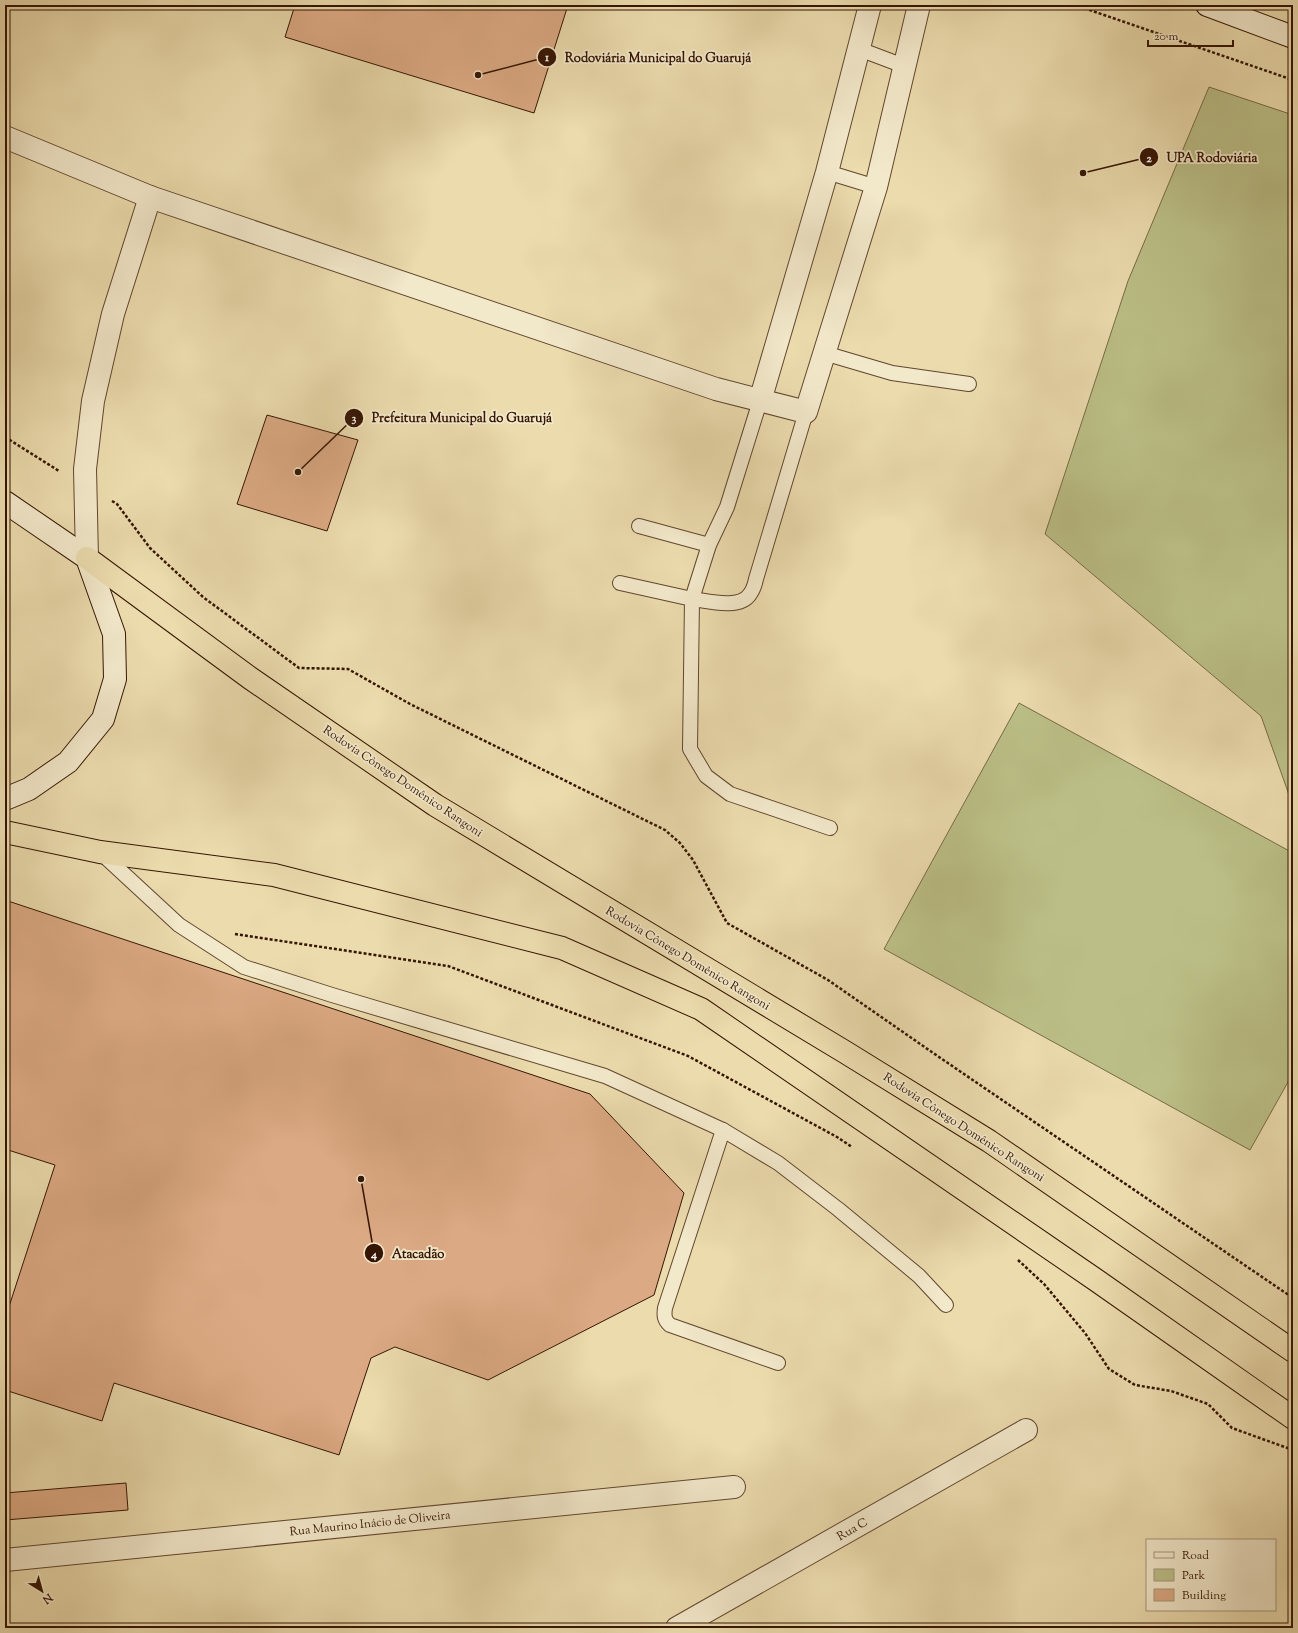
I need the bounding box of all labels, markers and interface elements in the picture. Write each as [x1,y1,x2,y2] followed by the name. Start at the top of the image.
[1148,22,1233,48] scale bar
[1154,28,1179,46] text: 20 m
[537,45,759,70] callout: Rodoviária Municipal do Guarujá
[544,49,550,67] text: 1
[565,50,751,68] text: Rodoviária Municipal do Guarujá
[1139,145,1266,170] callout: UPA Rodoviária
[1146,150,1152,168] text: 2
[1167,150,1257,168] text: UPA Rodoviária
[344,405,560,430] callout: Prefeitura Municipal do Guarujá
[352,410,357,428] text: 3
[372,410,552,428] text: Prefeitura Municipal do Guarujá
[319,721,486,843] street label: Rodovia Cônego Domênico Rangoni
[602,902,774,1016] street label: Rodovia Cônego Domênico Rangoni
[879,1069,1048,1187] street label: Rodovia Cônego Domênico Rangoni
[364,1241,452,1266] callout: Atacadão
[370,1246,377,1264] text: 4
[392,1246,444,1264] text: Atacadão
[289,1507,452,1541] street label: Rua Maurino Inácio de Oliveira
[834,1514,871,1546] street label: Rua C
[1146,1539,1276,1611] legend
[1182,1547,1209,1565] text: Road
[1182,1567,1205,1585] text: Park
[22,1571,62,1611] north arrow
[1182,1587,1226,1605] text: Building
[39,1589,57,1607] text: N

